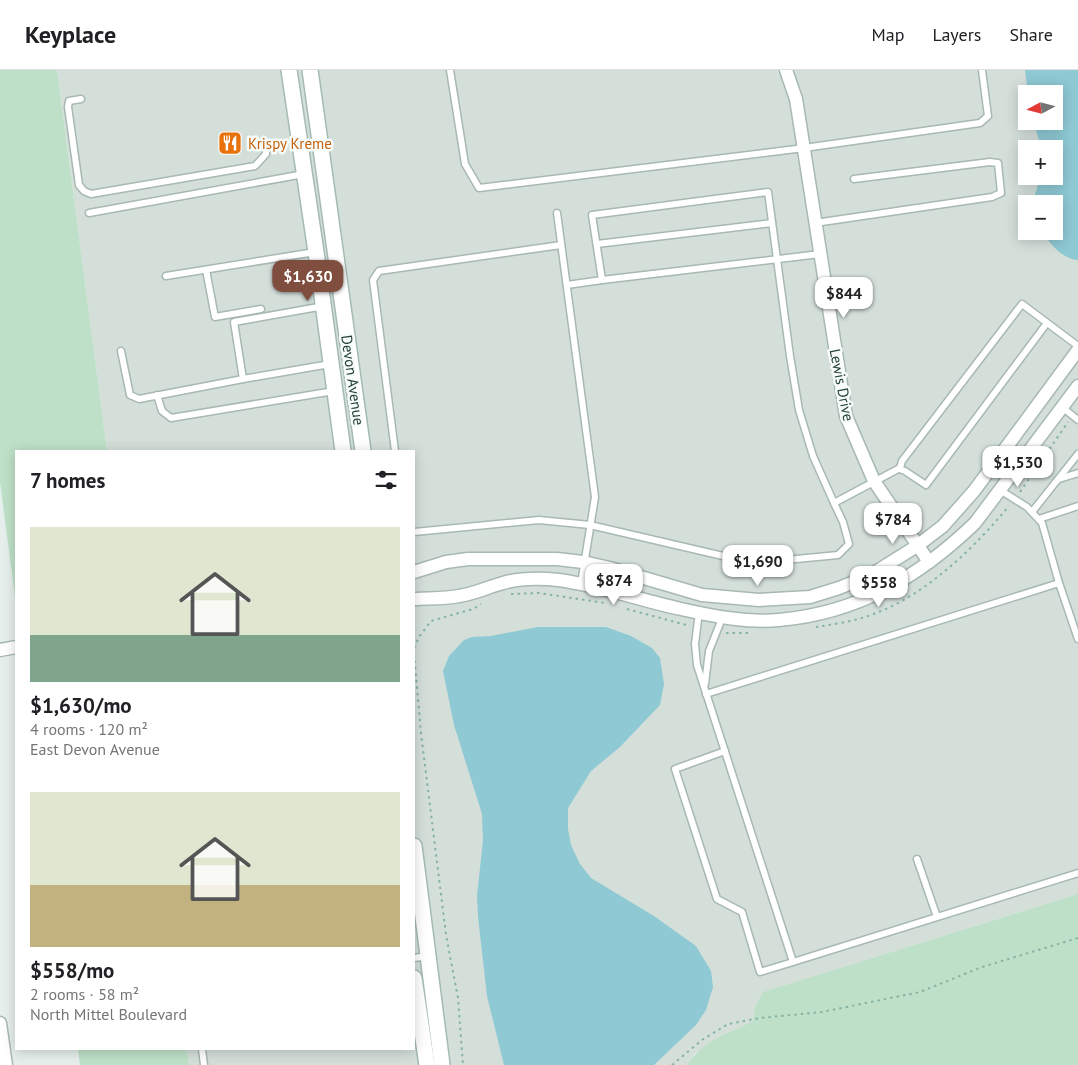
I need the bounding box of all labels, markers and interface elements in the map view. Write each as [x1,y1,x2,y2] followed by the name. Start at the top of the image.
[25,19,116,50] text: Keyplace
[872,23,904,46] text: Map
[932,23,981,46] text: Layers
[1009,23,1053,46] text: Share
[1018,85,1062,130] north arrow
[1018,85,1063,240] map controls
[217,130,243,156] restaurant icon: Krispy Kreme
[248,134,332,153] place label: Krispy Kreme
[1018,140,1063,185] button: +
[1018,195,1063,240] button: −
[267,260,349,302] pin: $1,630
[283,266,333,286] text: $1,630
[814,276,874,319] pin: $844
[826,283,862,303] text: $844
[337,334,369,426] street label: Devon Avenue
[826,347,858,423] street label: Lewis Drive
[977,446,1059,488] pin: $1,530
[993,452,1043,472] text: $1,530
[372,466,400,494] icon: filters
[30,467,105,494] text: 7 homes
[863,502,923,545] pin: $784
[875,509,911,529] text: $784
[717,544,799,587] pin: $1,690
[733,551,783,571] text: $1,690
[170,559,260,649] icon: home
[584,564,644,606] pin: $874
[849,566,909,608] pin: $558
[596,570,632,590] text: $874
[861,572,897,592] text: $558
[30,692,132,719] text: $1,630/mo
[30,719,148,739] text: 4 rooms · 120 m²
[30,739,160,759] text: East Devon Avenue
[170,824,260,914] icon: home
[30,957,114,984] text: $558/mo
[30,984,139,1004] text: 2 rooms · 58 m²
[30,1004,187,1024] text: North Mittel Boulevard

